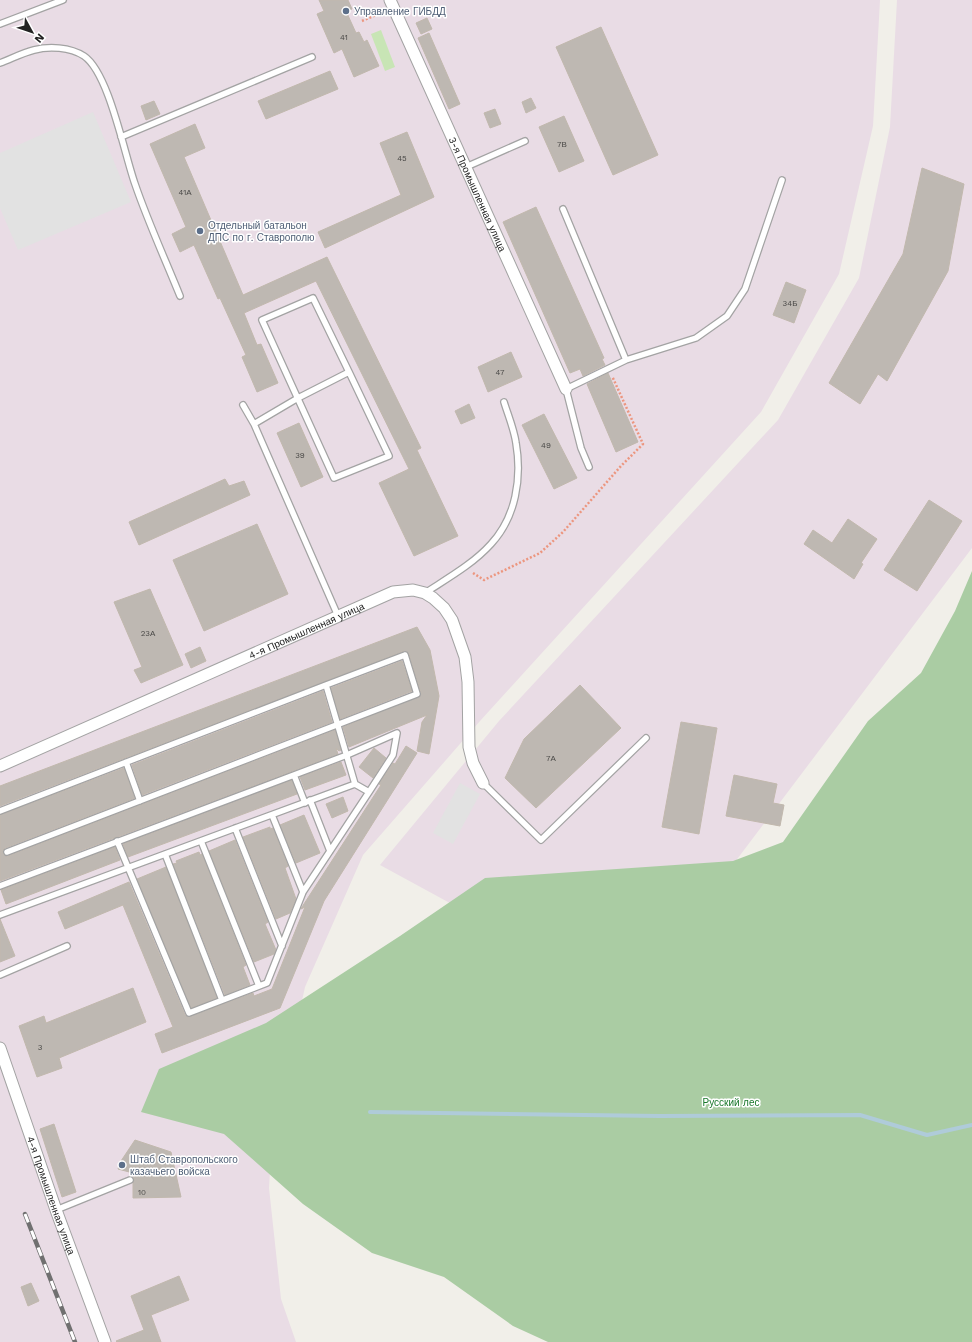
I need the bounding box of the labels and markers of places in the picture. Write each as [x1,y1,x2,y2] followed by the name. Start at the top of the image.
[341,6,351,16] marker: Управление ГИБДД
[354,6,446,17] place label: Управление ГИБДД
[208,220,315,243] place label: Отдельный батальон ДПС по г. Ставрополю
[195,226,205,236] marker: Отдельный батальон ДПС по г. Ставрополю
[130,1154,238,1177] place label: Штаб Ставропольского казачьего войска
[117,1160,127,1170] marker: Штаб Ставропольского казачьего войска

